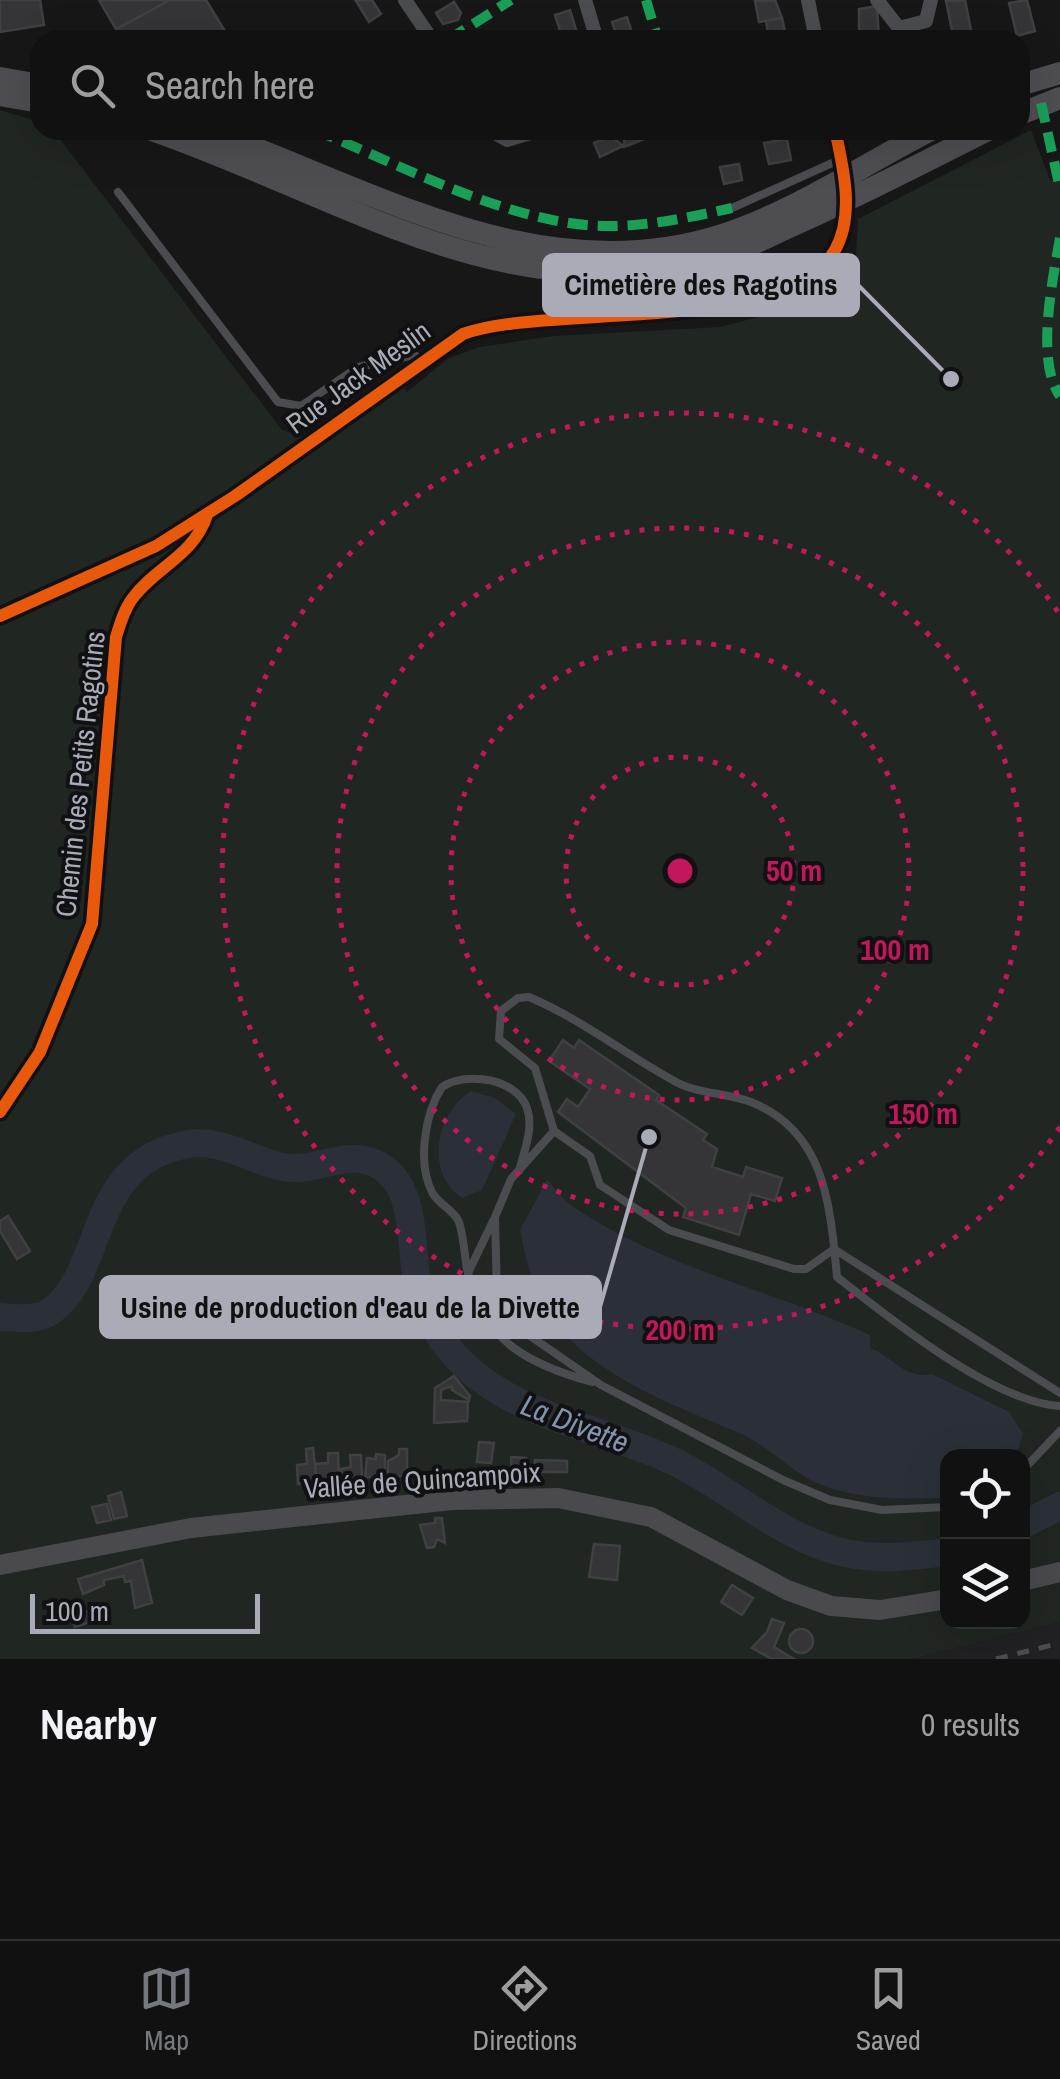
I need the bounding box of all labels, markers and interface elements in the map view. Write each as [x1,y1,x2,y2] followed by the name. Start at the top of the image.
[30,30,1030,140] search box
[65,58,120,113] icon: search
[145,60,315,111] text: Search here
[544,255,858,315] callout: Cimetière des Ragotins
[564,264,838,304] text: Cimetière des Ragotins
[278,312,438,442] street label: Rue Jack Meslin
[46,629,114,919] street label: Chemin des Petits Ragotins
[766,850,822,890] text: 50 m
[662,853,698,889] centre of rings
[860,929,930,969] text: 100 m
[888,1093,958,1133] text: 150 m
[101,1277,600,1337] callout: Usine de production d'eau de la Divette
[120,1287,580,1327] text: Usine de production d'eau de la Divette
[645,1309,715,1349] text: 200 m
[515,1384,635,1462] water label: La Divette
[940,1449,1030,1629] map controls
[940,1449,1030,1539] button: locate
[302,1453,542,1507] street label: Vallée de Quincampoix
[940,1539,1030,1629] button: layers
[30,1589,260,1634] scale bar
[45,1592,109,1630] text: 100 m
[40,1696,157,1752] text: Nearby
[921,1703,1020,1746] text: 0 results
[139,1961,194,2059] tab: Map
[473,1961,577,2059] tab: Directions
[856,1961,921,2059] tab: Saved

